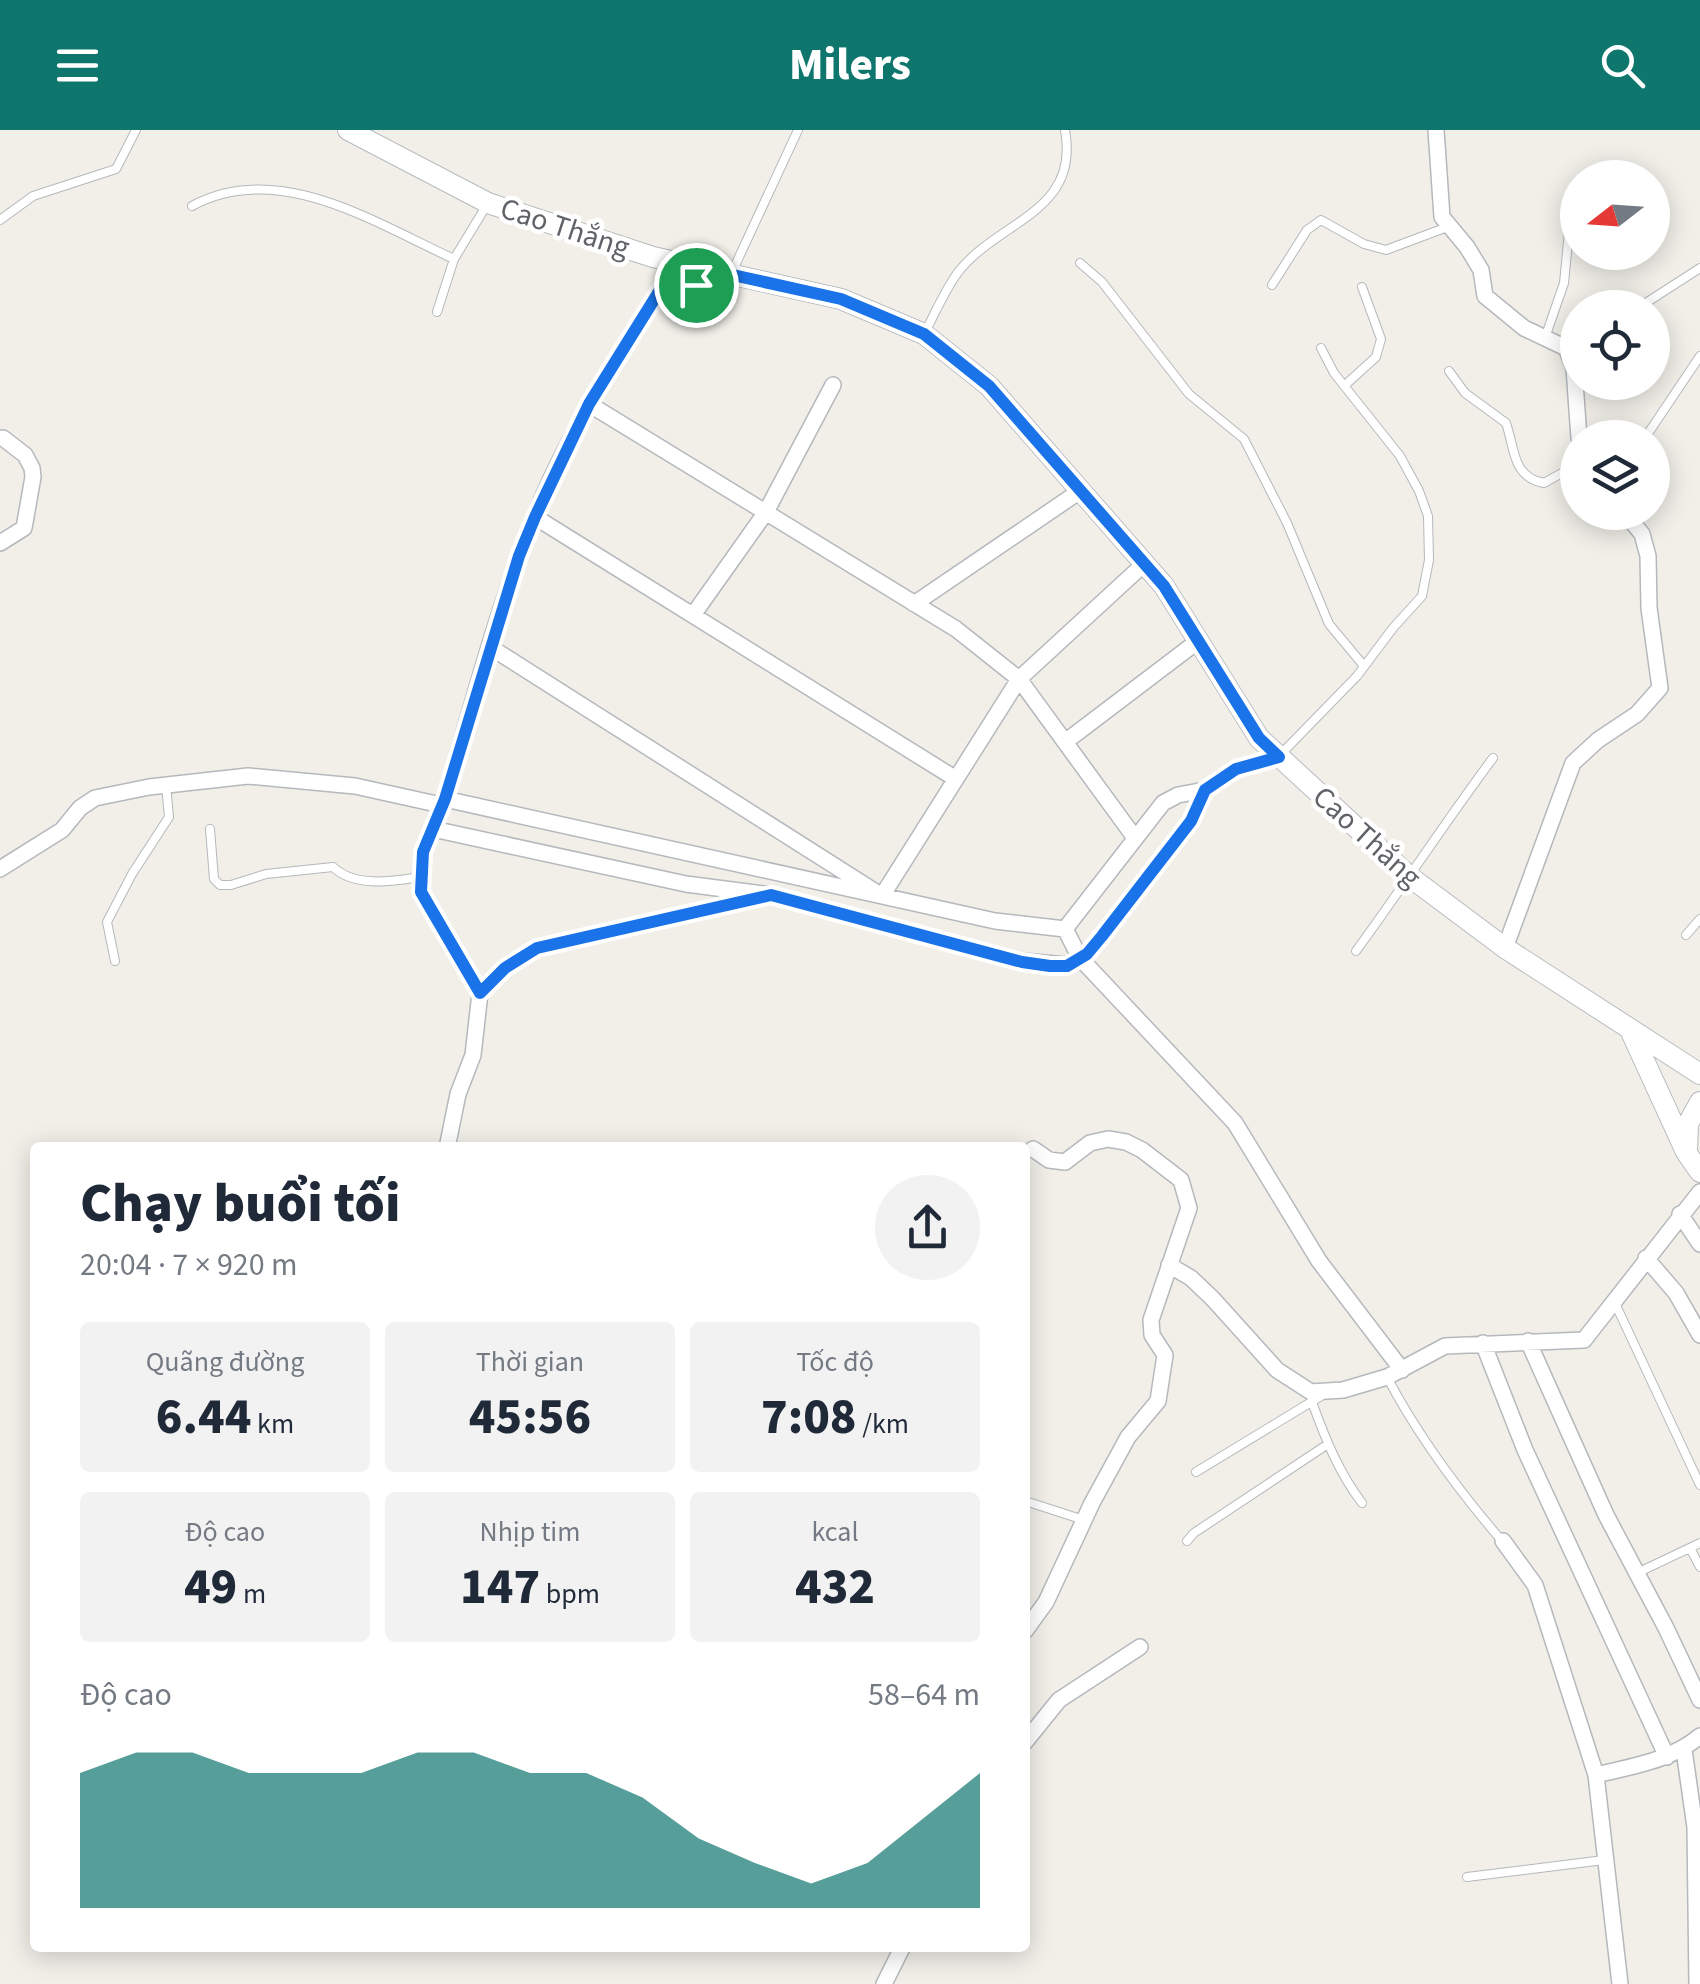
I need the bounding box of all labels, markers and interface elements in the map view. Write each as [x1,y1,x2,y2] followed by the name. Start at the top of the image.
[789,33,911,97] text: Milers
[50,38,105,93] icon: menu
[1595,38,1650,93] icon: search
[1560,160,1670,270] north arrow
[1560,160,1670,530] map controls
[495,187,635,269] street label: Cao Thắng
[654,243,739,328] pin
[669,258,724,313] icon: arrive
[1560,290,1670,400] button: locate
[1560,420,1670,530] button: layers
[1303,776,1431,898] street label: Cao Thắng
[80,1165,400,1243] text: Chạy buổi tối
[875,1175,980,1280] button: share
[80,1242,298,1288] text: 20:04 · 7 × 920 m
[146,1342,304,1382] text: Quãng đường
[476,1342,584,1382] text: Thời gian
[796,1342,874,1382] text: Tốc độ
[156,1382,251,1453] text: 6.44
[469,1382,591,1453] text: 45:56
[761,1382,857,1453] text: 7:08
[251,1404,294,1444] text: km
[857,1404,909,1444] text: /km
[185,1512,265,1552] text: Độ cao
[480,1512,580,1552] text: Nhịp tim
[811,1512,859,1552] text: kcal
[184,1552,237,1623] text: 49
[460,1552,540,1623] text: 147
[795,1552,875,1623] text: 432
[237,1574,266,1614] text: m
[540,1574,600,1614] text: bpm
[80,1672,172,1718] text: Độ cao
[868,1672,980,1718] text: 58–64 m

